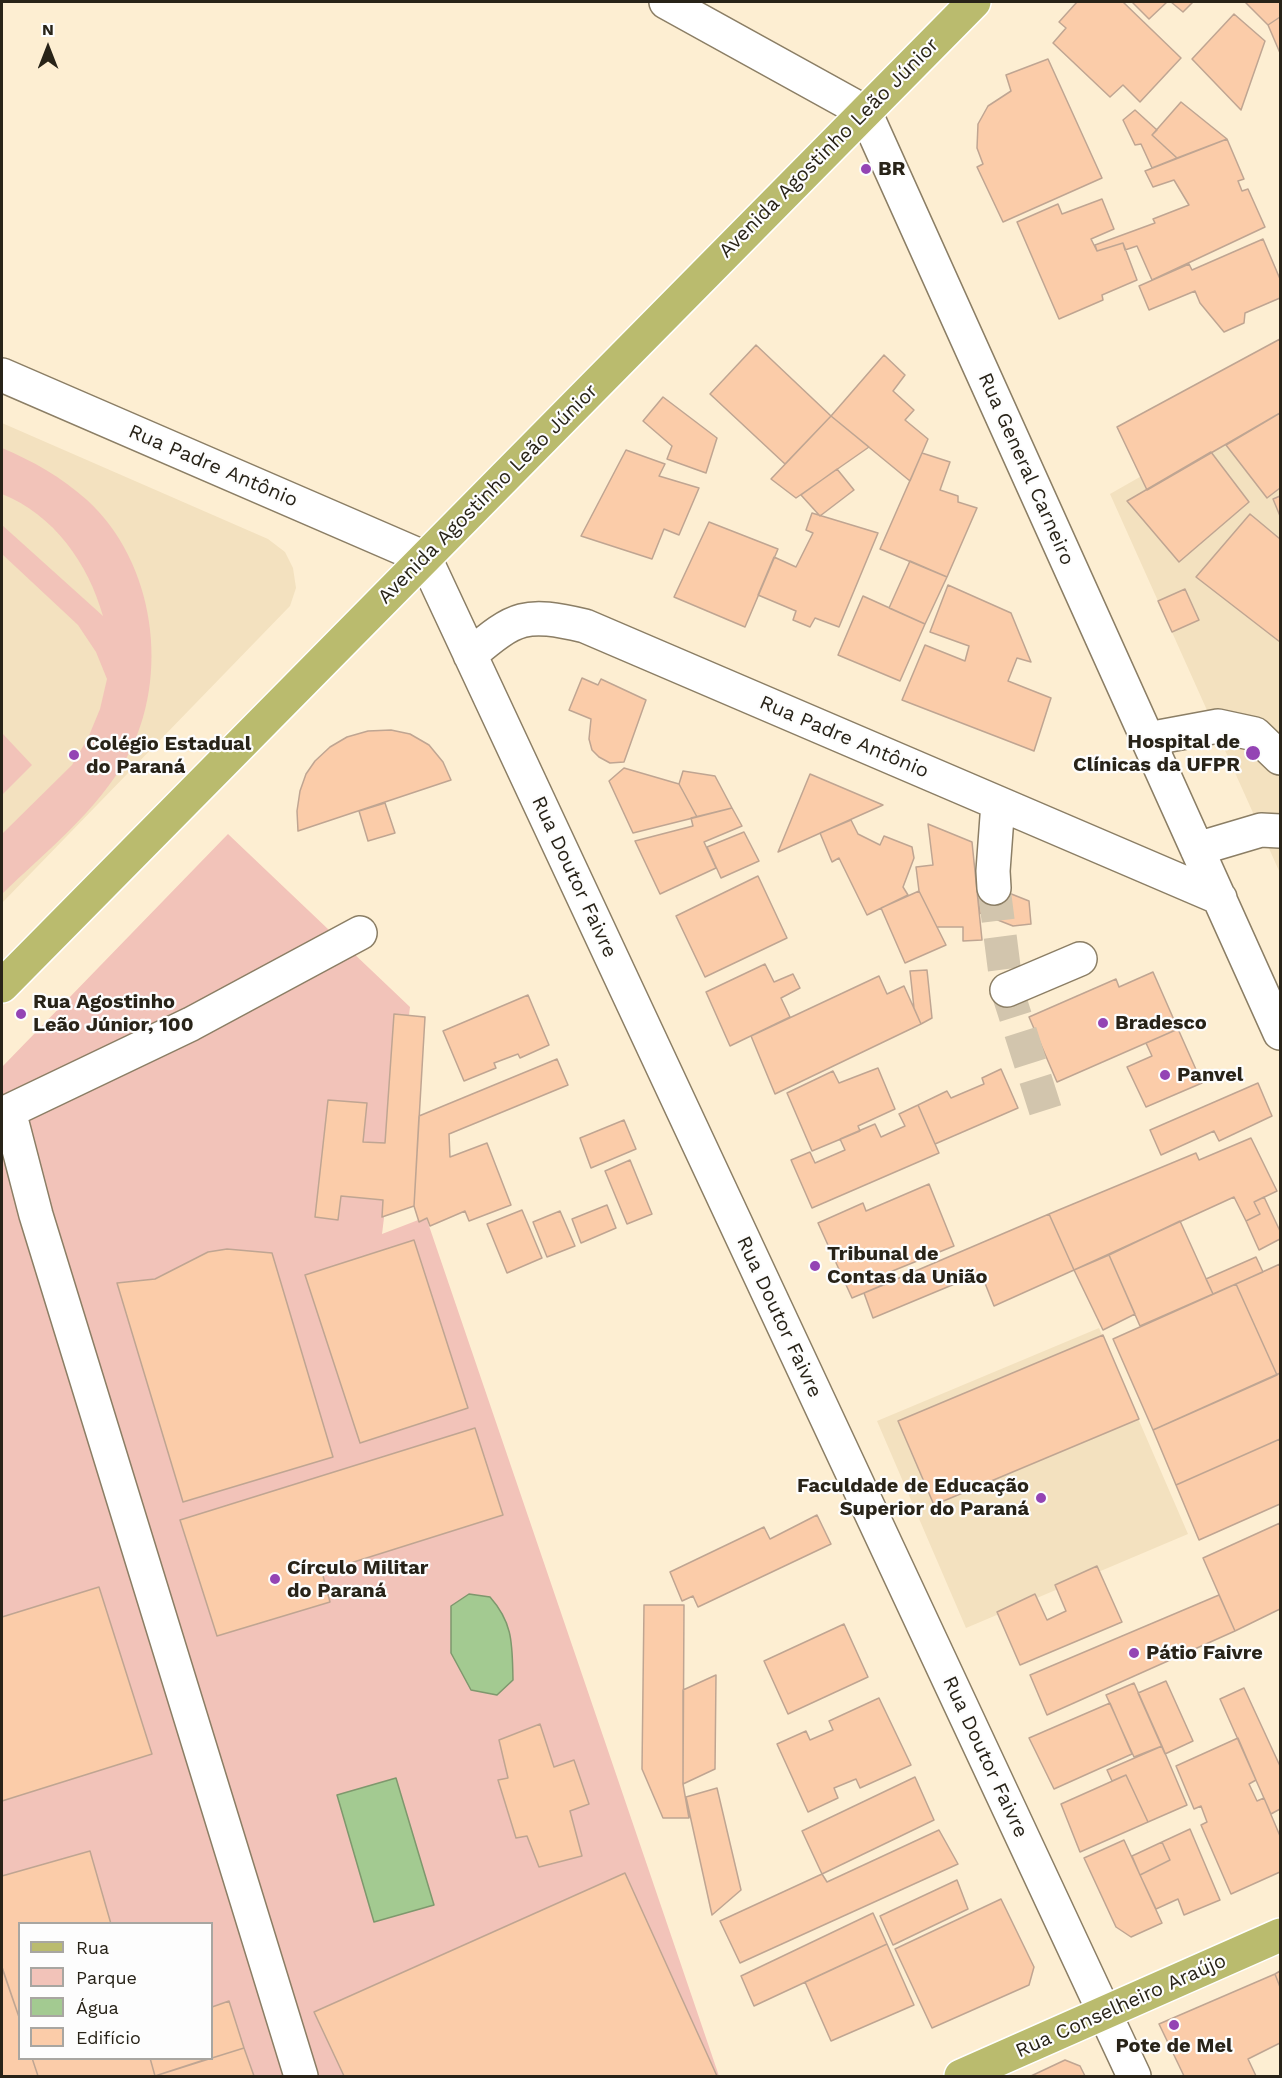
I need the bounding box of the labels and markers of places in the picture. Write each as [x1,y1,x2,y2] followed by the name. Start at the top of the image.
[878,157,905,181] place label: BR
[859,162,873,176] marker: BR
[1073,730,1240,777] place label: Hospital de Clínicas da UFPR
[86,732,251,779] place label: Colégio Estadual do Paraná
[1244,744,1262,762] marker: Hospital de Clínicas da UFPR
[67,748,81,762] marker: Colégio Estadual do Paraná
[33,990,194,1037] place label: Rua Agostinho Leão Júnior, 100
[14,1007,28,1021] marker: Rua Agostinho Leão Júnior, 100
[1115,1011,1207,1035] place label: Bradesco
[1096,1016,1110,1030] marker: Bradesco
[1177,1063,1243,1087] place label: Panvel
[1158,1068,1172,1082] marker: Panvel
[827,1242,988,1289] place label: Tribunal de Contas da União
[808,1259,822,1273] marker: Tribunal de Contas da União
[797,1474,1029,1521] place label: Faculdade de Educação Superior do Paraná
[1034,1491,1048,1505] marker: Faculdade de Educação Superior do Paraná
[287,1556,428,1603] place label: Círculo Militar do Paraná
[268,1572,282,1586] marker: Círculo Militar do Paraná
[1146,1641,1263,1665] place label: Pátio Faivre
[1127,1646,1141,1660] marker: Pátio Faivre
[1167,2018,1181,2032] marker: Pote de Mel
[1115,2034,1233,2058] place label: Pote de Mel

